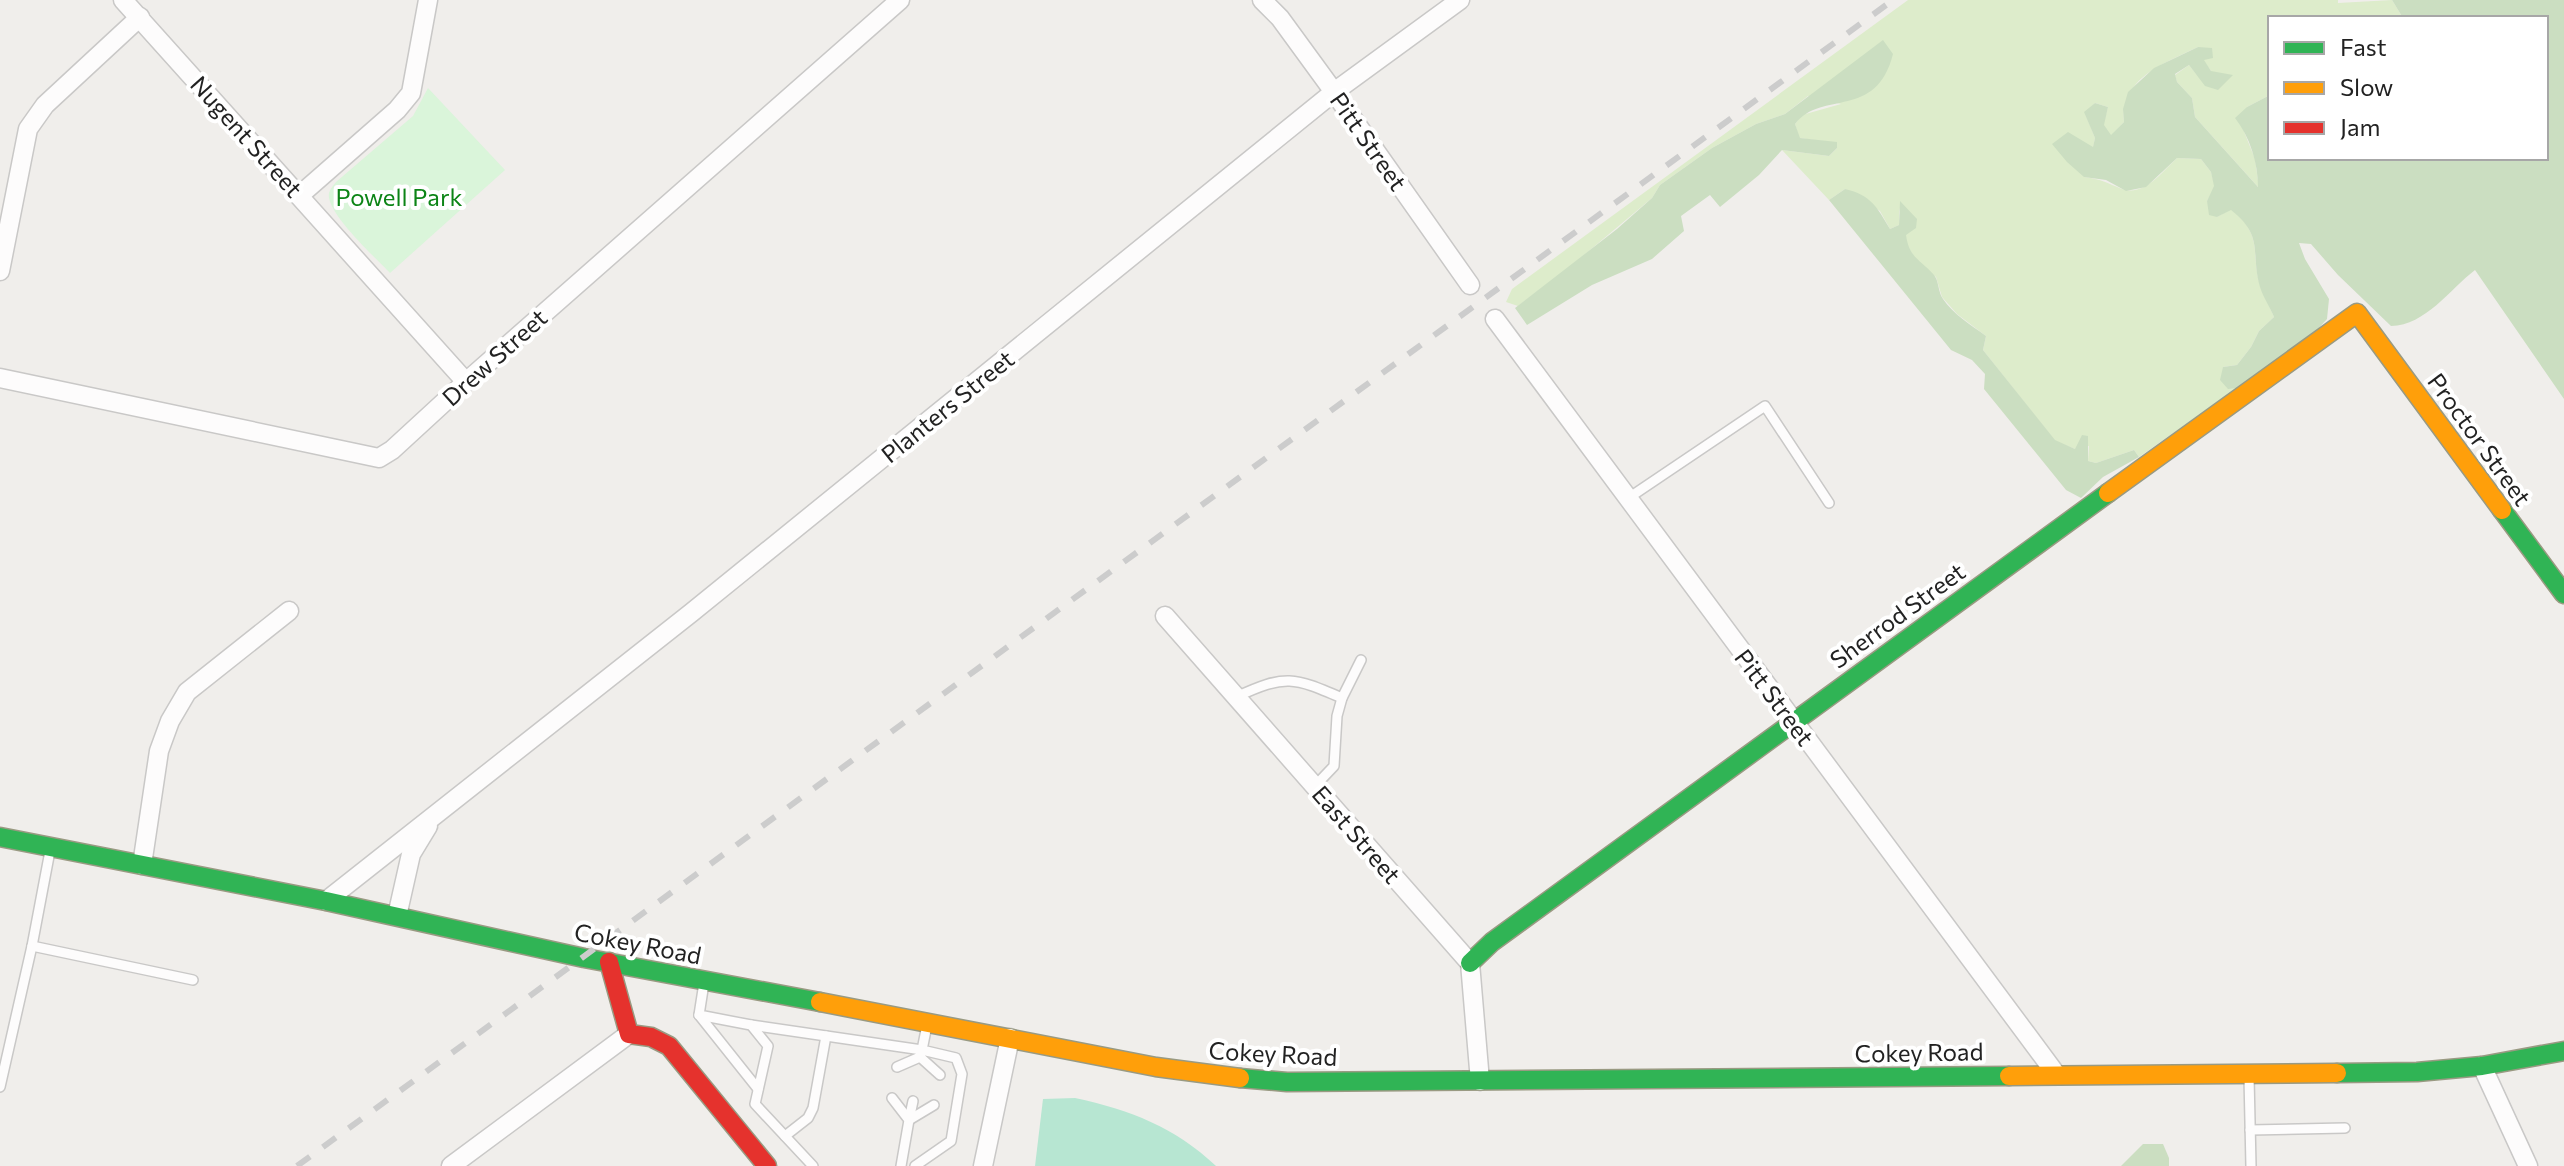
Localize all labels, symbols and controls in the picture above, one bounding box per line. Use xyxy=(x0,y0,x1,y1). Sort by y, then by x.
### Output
legend xyxy=(2268,16,2548,160)
text: Fast xyxy=(2340,32,2387,61)
street label: Nugent Street xyxy=(185,69,309,203)
text: Slow xyxy=(2340,72,2393,101)
street label: Pitt Street xyxy=(1325,86,1413,196)
text: Jam xyxy=(2340,112,2380,141)
park label: Powell Park xyxy=(335,182,463,211)
street label: Drew Street xyxy=(436,302,552,412)
street label: Planters Street xyxy=(875,344,1019,468)
street label: Proctor Street xyxy=(2422,367,2538,511)
street label: Sherrod Street xyxy=(1824,556,1970,674)
street label: Pitt Street xyxy=(1729,643,1821,751)
street label: East Street xyxy=(1307,779,1407,889)
street label: Cokey Road xyxy=(572,916,704,970)
street label: Cokey Road xyxy=(1208,1035,1338,1071)
street label: Cokey Road xyxy=(1854,1036,1984,1068)

